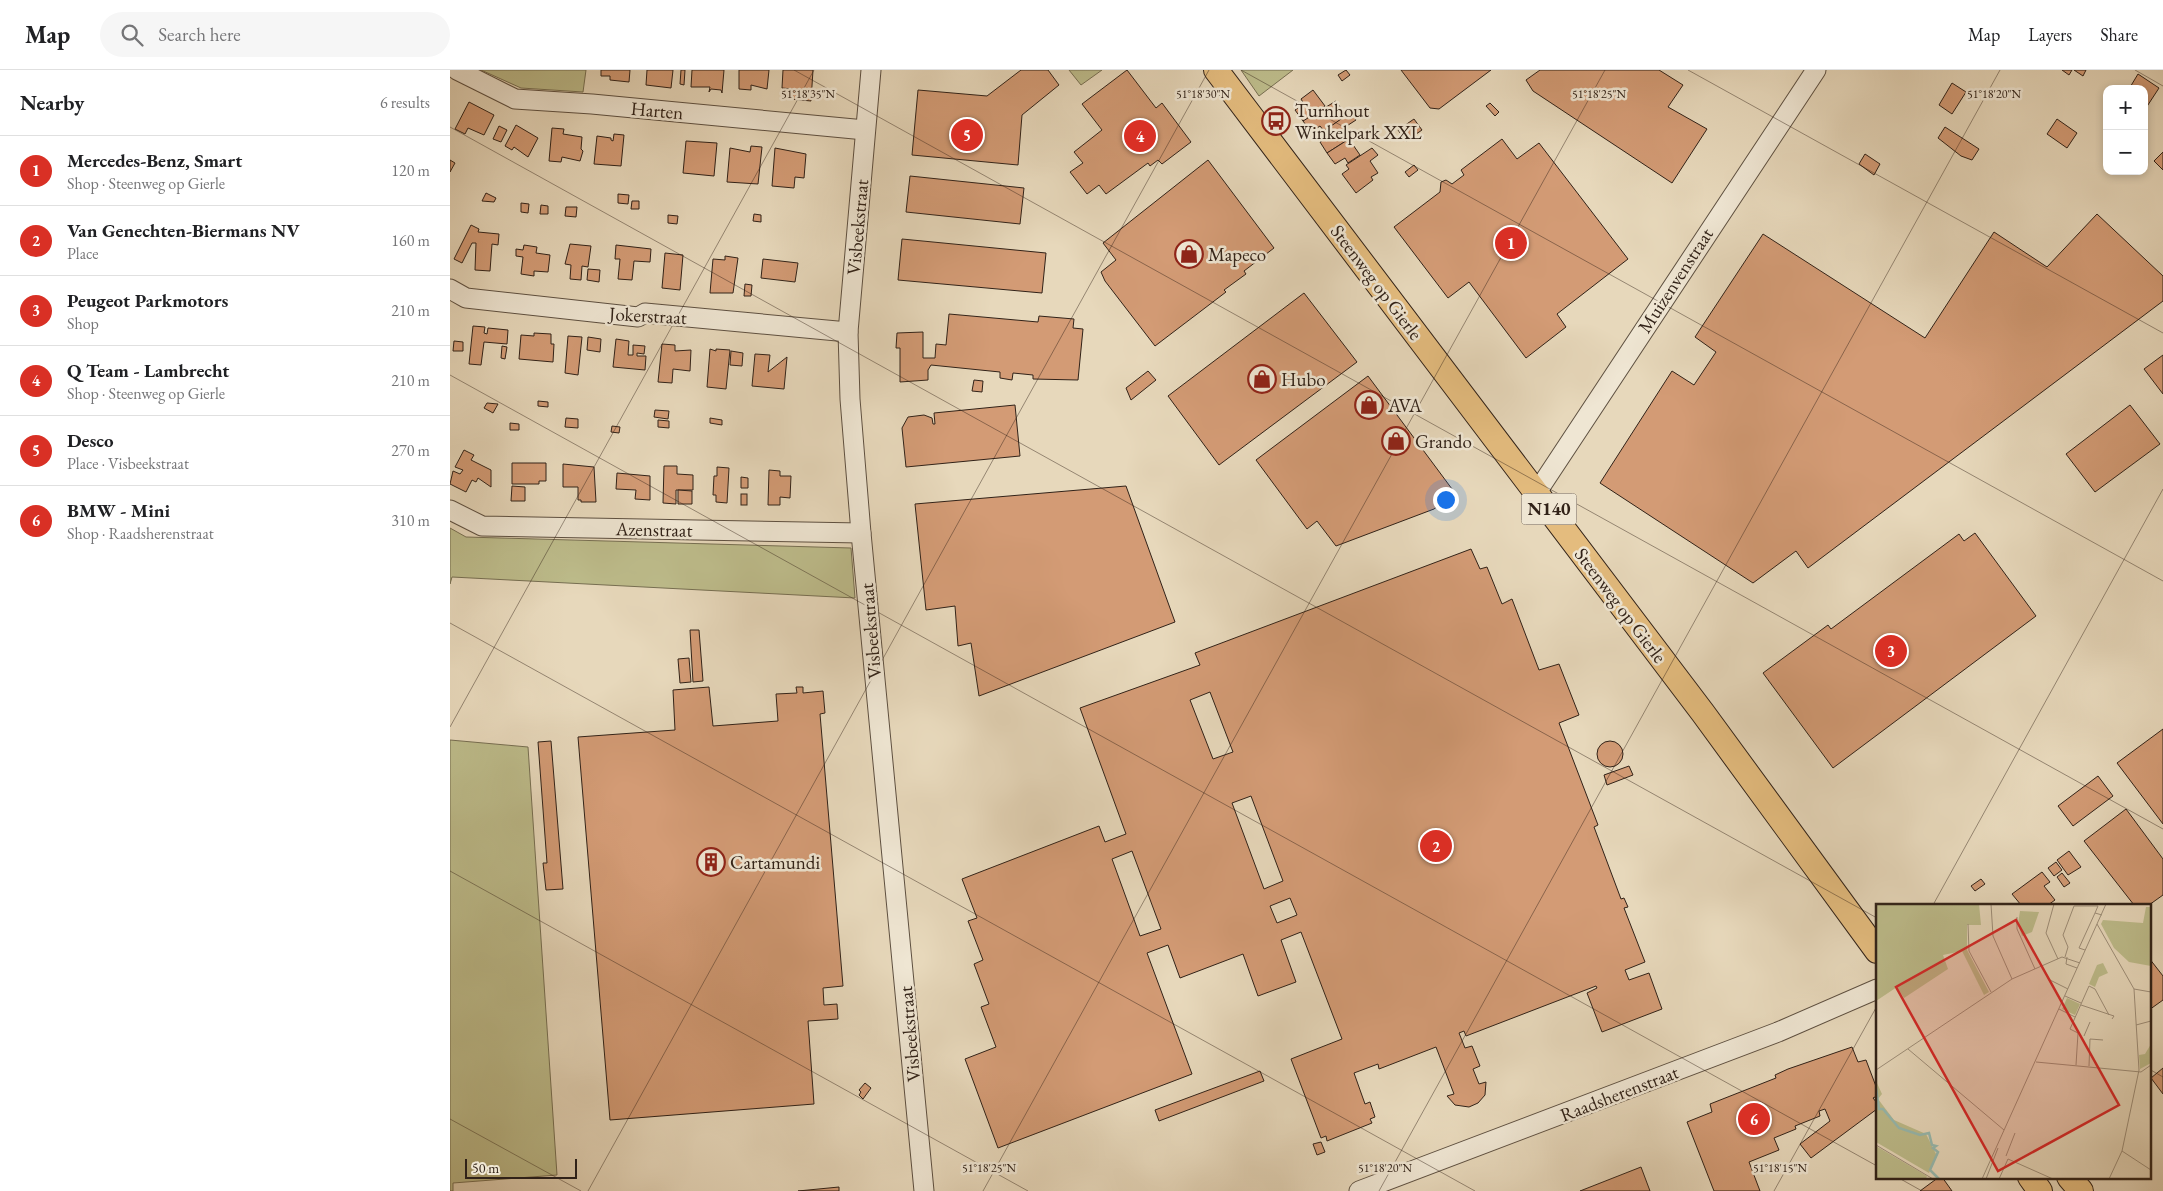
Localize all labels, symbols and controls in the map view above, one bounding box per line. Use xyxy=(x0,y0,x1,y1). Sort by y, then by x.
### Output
search box xyxy=(100,12,450,57)
text: Map xyxy=(25,19,70,50)
icon: search xyxy=(118,21,146,49)
text: Search here xyxy=(158,22,241,47)
text: Map xyxy=(1968,23,2000,46)
text: Layers xyxy=(2028,23,2072,46)
text: Share xyxy=(2100,23,2138,46)
map controls xyxy=(2103,85,2148,175)
button: + xyxy=(2103,85,2148,130)
text: 51°18'35"N xyxy=(781,86,835,102)
text: 51°18'30"N xyxy=(1176,86,1230,102)
text: 51°18'25"N xyxy=(1572,86,1626,102)
text: 51°18'20"N xyxy=(1967,86,2021,102)
text: Nearby xyxy=(20,89,84,116)
text: 6 results xyxy=(380,92,430,113)
street label: Harten xyxy=(630,96,684,125)
place label: Turnhout Winkelpark XXL xyxy=(1295,98,1422,145)
bus stop icon: Turnhout Winkelpark XXL xyxy=(1261,106,1291,136)
pin: 5 xyxy=(951,116,983,154)
pin: 4 xyxy=(1124,117,1156,155)
button: − xyxy=(2103,130,2148,175)
text: Mercedes-Benz, Smart xyxy=(67,148,242,173)
text: 1 xyxy=(32,160,40,181)
text: 120 m xyxy=(391,160,430,181)
text: Shop · Steenweg op Gierle xyxy=(67,173,225,194)
street label: Visbeekstraat xyxy=(841,178,874,276)
text: Van Genechten-Biermans NV xyxy=(67,218,300,243)
street label: Steenweg op Gierle xyxy=(1325,220,1428,345)
street label: Muizenvenstraat xyxy=(1632,223,1719,338)
pin: 1 xyxy=(1495,224,1527,262)
text: 2 xyxy=(32,230,40,251)
text: 160 m xyxy=(391,230,430,251)
shop icon: Mapeco xyxy=(1174,239,1204,269)
place label: Mapeco xyxy=(1208,242,1266,267)
text: Place xyxy=(67,243,99,264)
text: Peugeot Parkmotors xyxy=(67,288,228,313)
text: 3 xyxy=(32,300,40,321)
text: 210 m xyxy=(391,300,430,321)
street label: Jokerstraat xyxy=(606,301,688,330)
text: Shop xyxy=(67,313,99,334)
text: Q Team - Lambrecht xyxy=(67,358,229,383)
shop icon: Hubo xyxy=(1247,364,1277,394)
place label: Hubo xyxy=(1281,367,1326,392)
text: 4 xyxy=(32,370,40,391)
text: 210 m xyxy=(391,370,430,391)
text: Shop · Steenweg op Gierle xyxy=(67,383,225,404)
shop icon: AVA xyxy=(1354,390,1384,420)
place label: AVA xyxy=(1387,393,1423,418)
shop icon: Grando xyxy=(1381,426,1411,456)
text: Desco xyxy=(67,428,114,453)
place label: Grando xyxy=(1415,429,1472,454)
text: 5 xyxy=(32,440,40,461)
text: 270 m xyxy=(391,440,430,461)
text: Place · Visbeekstraat xyxy=(67,453,189,474)
your location xyxy=(1433,487,1459,513)
road number: N140 xyxy=(1522,494,1576,524)
text: BMW - Mini xyxy=(67,498,170,523)
text: 6 xyxy=(32,510,40,531)
text: 310 m xyxy=(391,510,430,531)
street label: Azenstraat xyxy=(614,516,693,543)
text: Shop · Raadsherenstraat xyxy=(67,523,214,544)
street label: Steenweg op Gierle xyxy=(1569,543,1672,668)
street label: Visbeekstraat xyxy=(854,582,887,680)
pin: 3 xyxy=(1875,632,1907,670)
pin: 2 xyxy=(1420,827,1452,865)
building icon: Cartamundi xyxy=(696,847,726,877)
place label: Cartamundi xyxy=(730,850,820,875)
inset map xyxy=(1876,904,2150,1178)
street label: Visbeekstraat xyxy=(893,985,926,1083)
street label: Raadsherenstraat xyxy=(1556,1059,1682,1128)
pin: 6 xyxy=(1738,1100,1770,1138)
scale bar xyxy=(465,1156,578,1179)
text: 50 m xyxy=(472,1159,499,1177)
text: 51°18'25"N xyxy=(962,1160,1016,1176)
text: 51°18'20"N xyxy=(1358,1160,1412,1176)
text: 51°18'15"N xyxy=(1753,1160,1807,1176)

